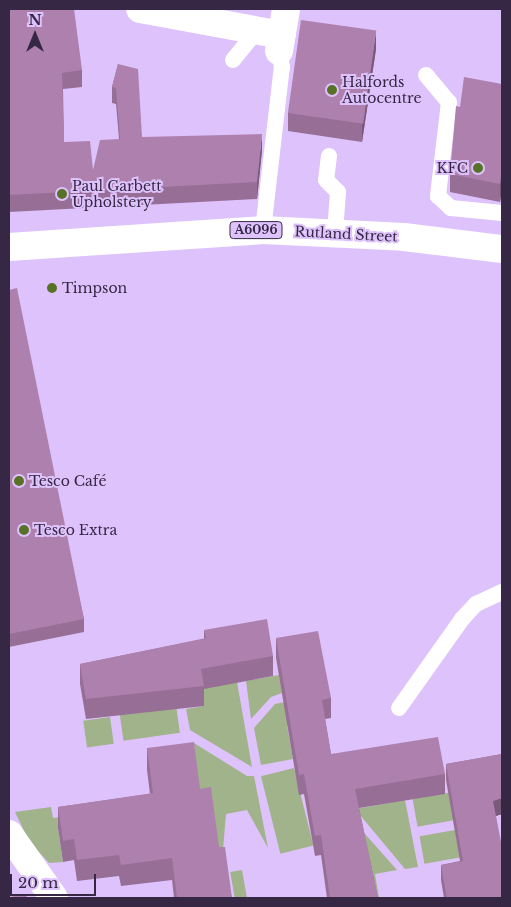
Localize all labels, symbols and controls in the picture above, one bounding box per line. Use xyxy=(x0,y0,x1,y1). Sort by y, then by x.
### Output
north arrow xyxy=(10,10,60,60)
text: N xyxy=(28,11,42,29)
place label: Halfords Autocentre xyxy=(342,74,421,106)
marker: Halfords Autocentre xyxy=(326,84,338,96)
place label: KFC xyxy=(436,160,468,176)
marker: KFC xyxy=(472,162,484,174)
place label: Paul Garbett Upholstery xyxy=(72,178,162,210)
marker: Paul Garbett Upholstery xyxy=(56,188,68,200)
road number: A6096 xyxy=(228,220,284,240)
street label: Rutland Street xyxy=(294,223,398,245)
place label: Timpson xyxy=(62,280,127,296)
marker: Timpson xyxy=(46,282,58,294)
place label: Tesco Café xyxy=(29,473,106,489)
marker: Tesco Café xyxy=(13,475,25,487)
place label: Tesco Extra xyxy=(34,522,117,538)
marker: Tesco Extra xyxy=(18,524,30,536)
scale bar xyxy=(12,864,99,896)
text: 20 m xyxy=(18,873,58,892)

